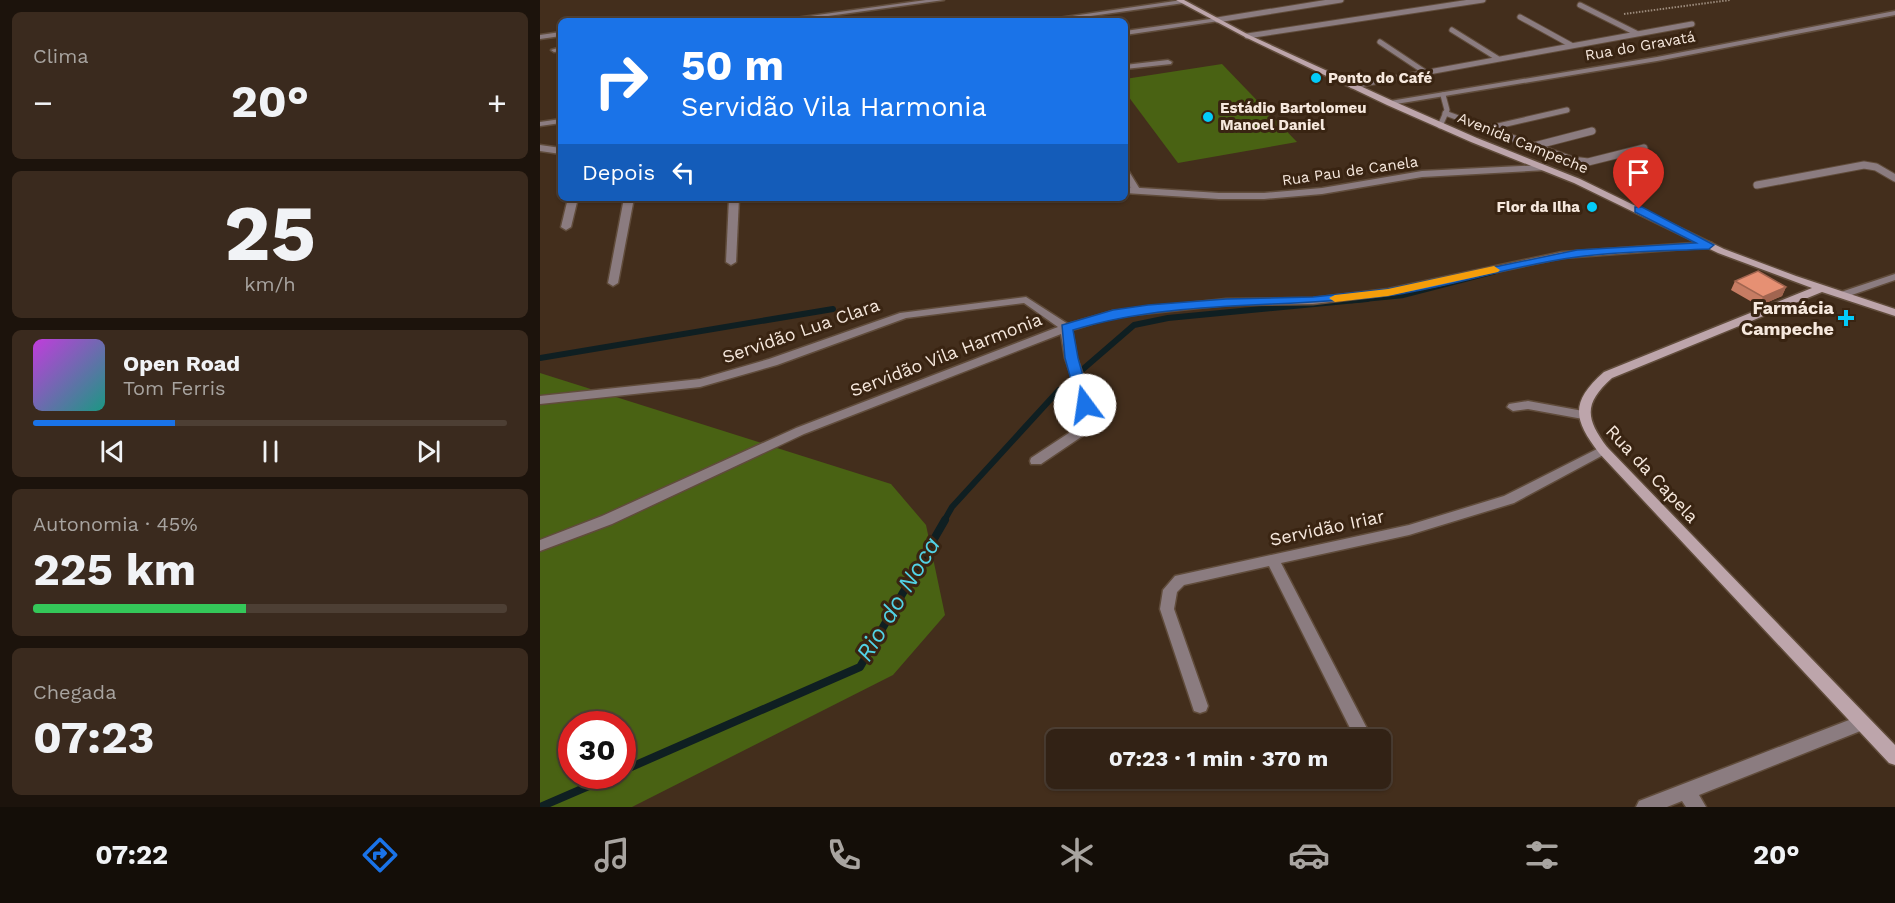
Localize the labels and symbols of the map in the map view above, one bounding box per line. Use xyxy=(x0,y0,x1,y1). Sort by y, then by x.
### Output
street label: Rua do Gravatá xyxy=(1584,27,1697,65)
place label: Ponto do Café xyxy=(1328,69,1433,87)
marker: Ponto do Café xyxy=(1309,71,1323,85)
place label: Estádio Bartolomeu Manoel Daniel xyxy=(1220,99,1367,134)
street label: Avenida Campeche xyxy=(1455,109,1591,177)
marker: Estádio Bartolomeu Manoel Daniel xyxy=(1201,110,1215,124)
pin xyxy=(1613,147,1664,209)
street label: Rua Pau de Canela xyxy=(1281,152,1420,189)
place label: Flor da Ilha xyxy=(1497,198,1580,216)
marker: Flor da Ilha xyxy=(1585,200,1599,214)
street label: Servidão Lua Clara xyxy=(720,294,882,367)
place label: Farmácia Campeche xyxy=(1741,297,1835,339)
street label: Servidão Vila Harmonia xyxy=(847,308,1045,401)
marker: Farmácia Campeche xyxy=(1839,311,1853,325)
position arrow xyxy=(1053,373,1117,437)
street label: Rua da Capela xyxy=(1602,420,1703,527)
street label: Servidão Iriar xyxy=(1268,505,1386,550)
water label: Rio do Noca xyxy=(850,532,946,666)
speed limit sign: 30 xyxy=(558,711,636,789)

